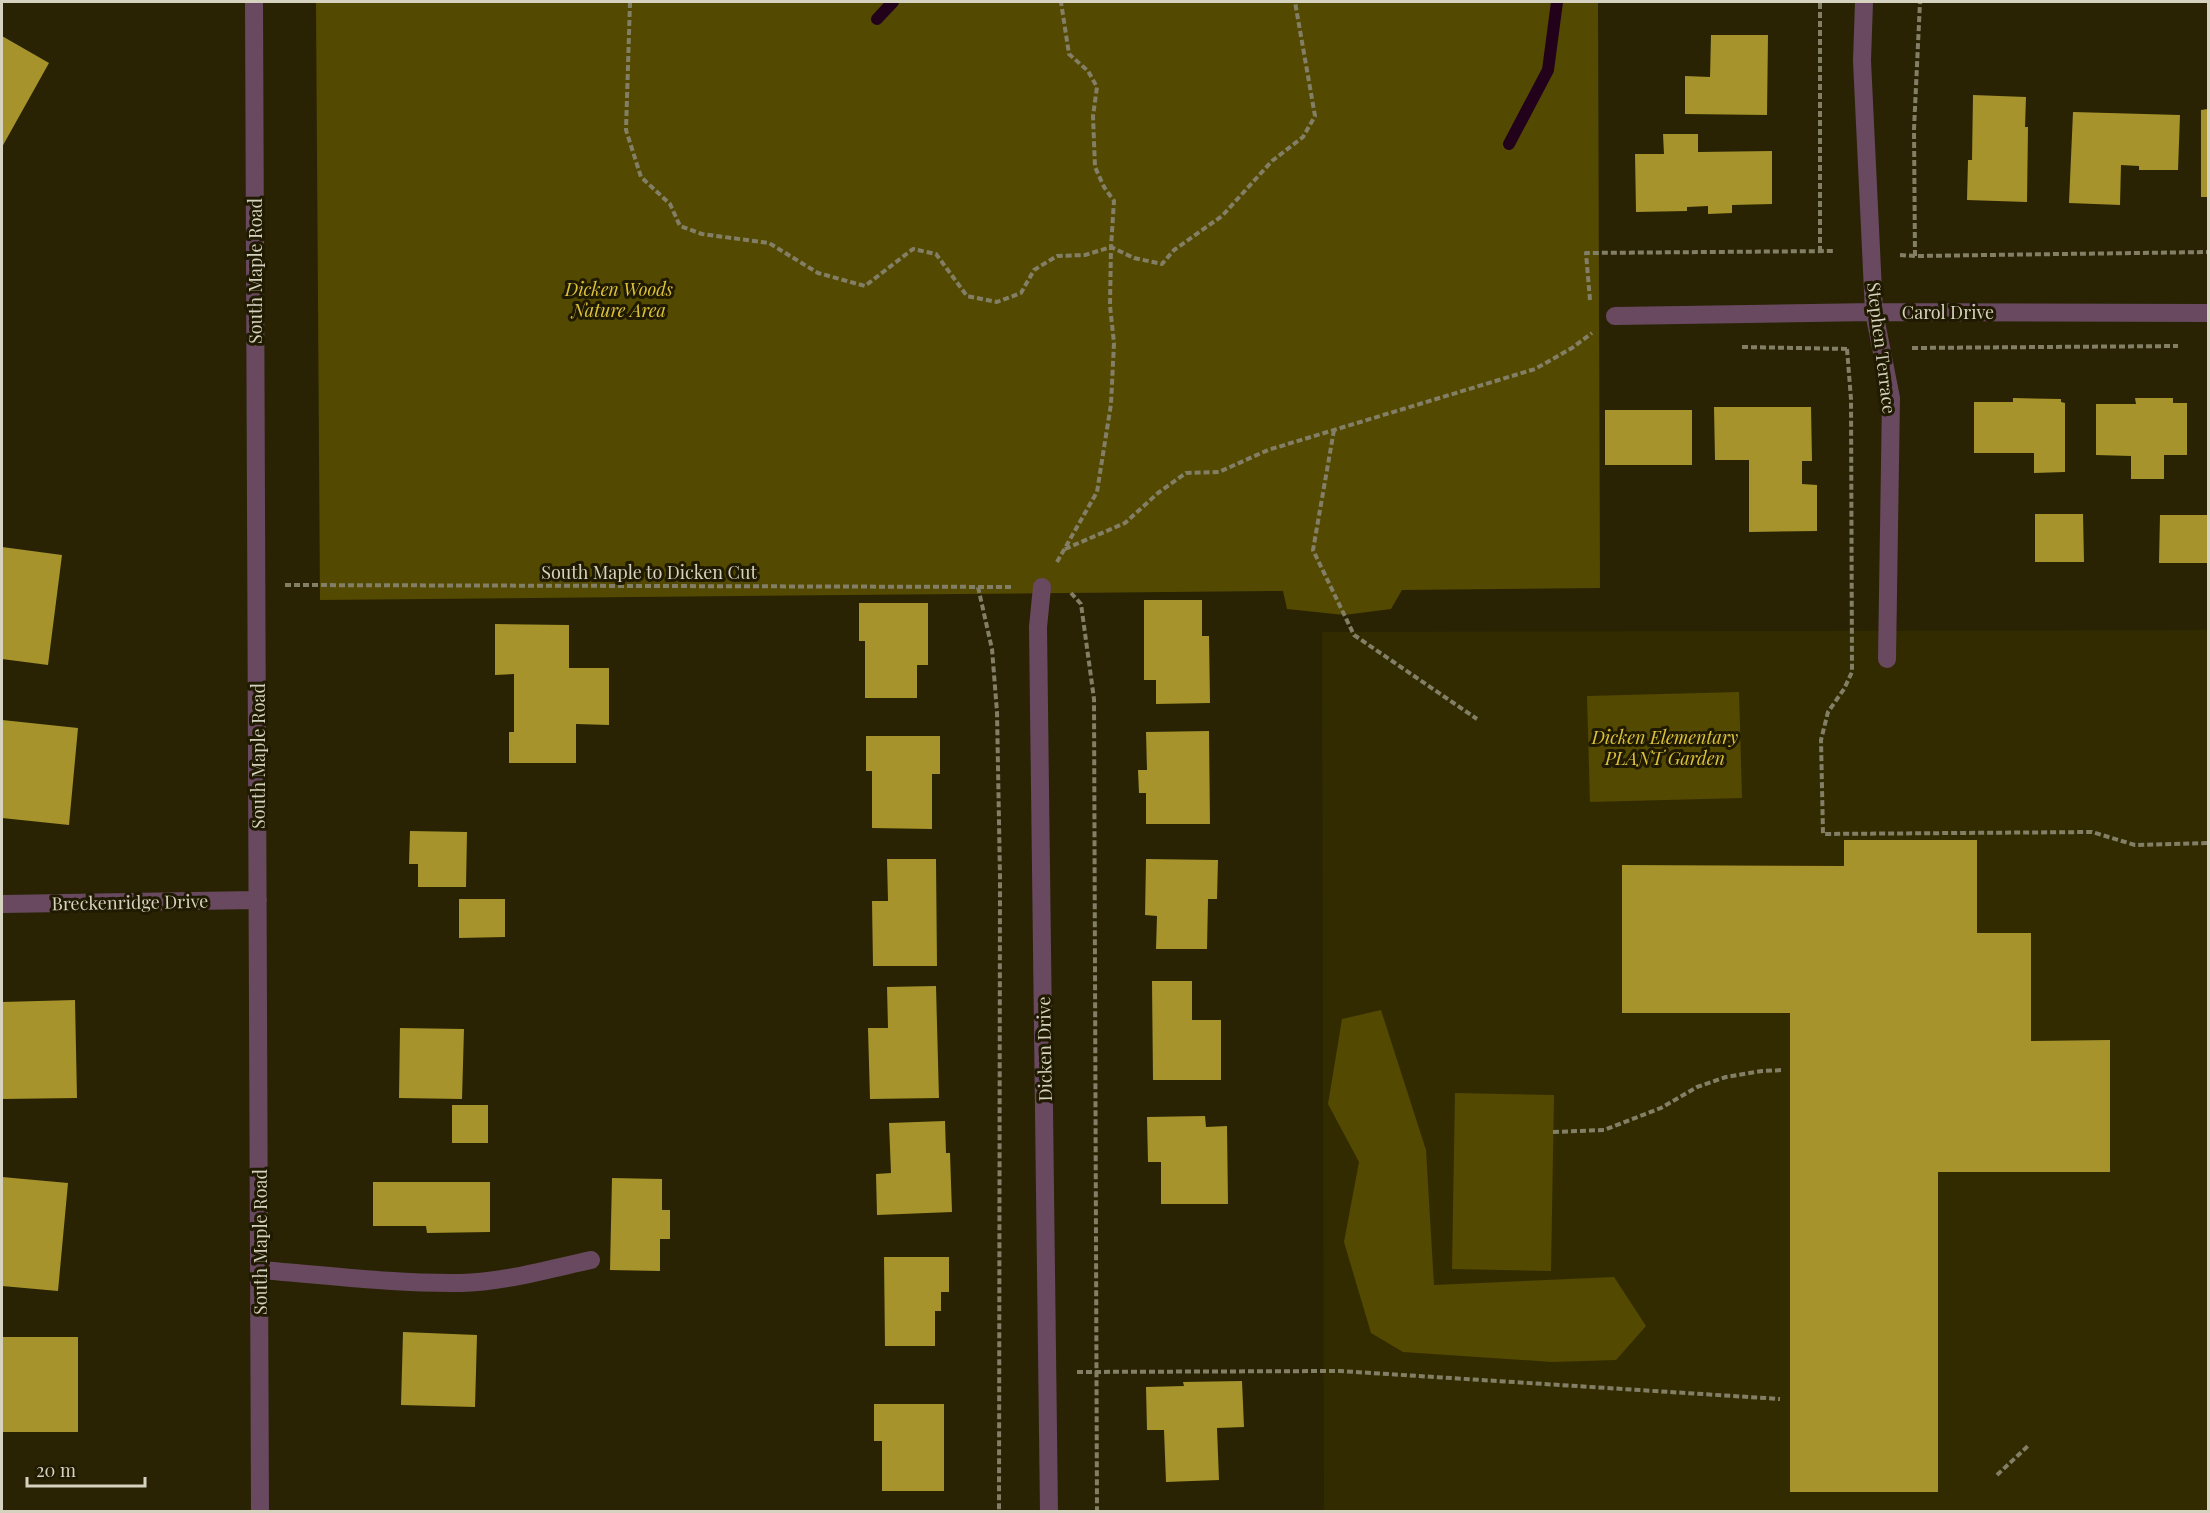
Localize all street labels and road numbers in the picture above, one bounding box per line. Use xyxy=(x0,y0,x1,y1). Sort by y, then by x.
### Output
street label: South Maple Road xyxy=(243,197,267,344)
street label: Stephen Terrace xyxy=(1862,281,1902,415)
street label: Carol Drive xyxy=(1902,300,1994,324)
street label: South Maple to Dicken Cut xyxy=(541,560,757,584)
street label: South Maple Road xyxy=(246,682,270,829)
street label: Breckenridge Drive xyxy=(52,889,208,915)
street label: Dicken Drive xyxy=(1031,996,1057,1102)
street label: South Maple Road xyxy=(248,1168,272,1315)

